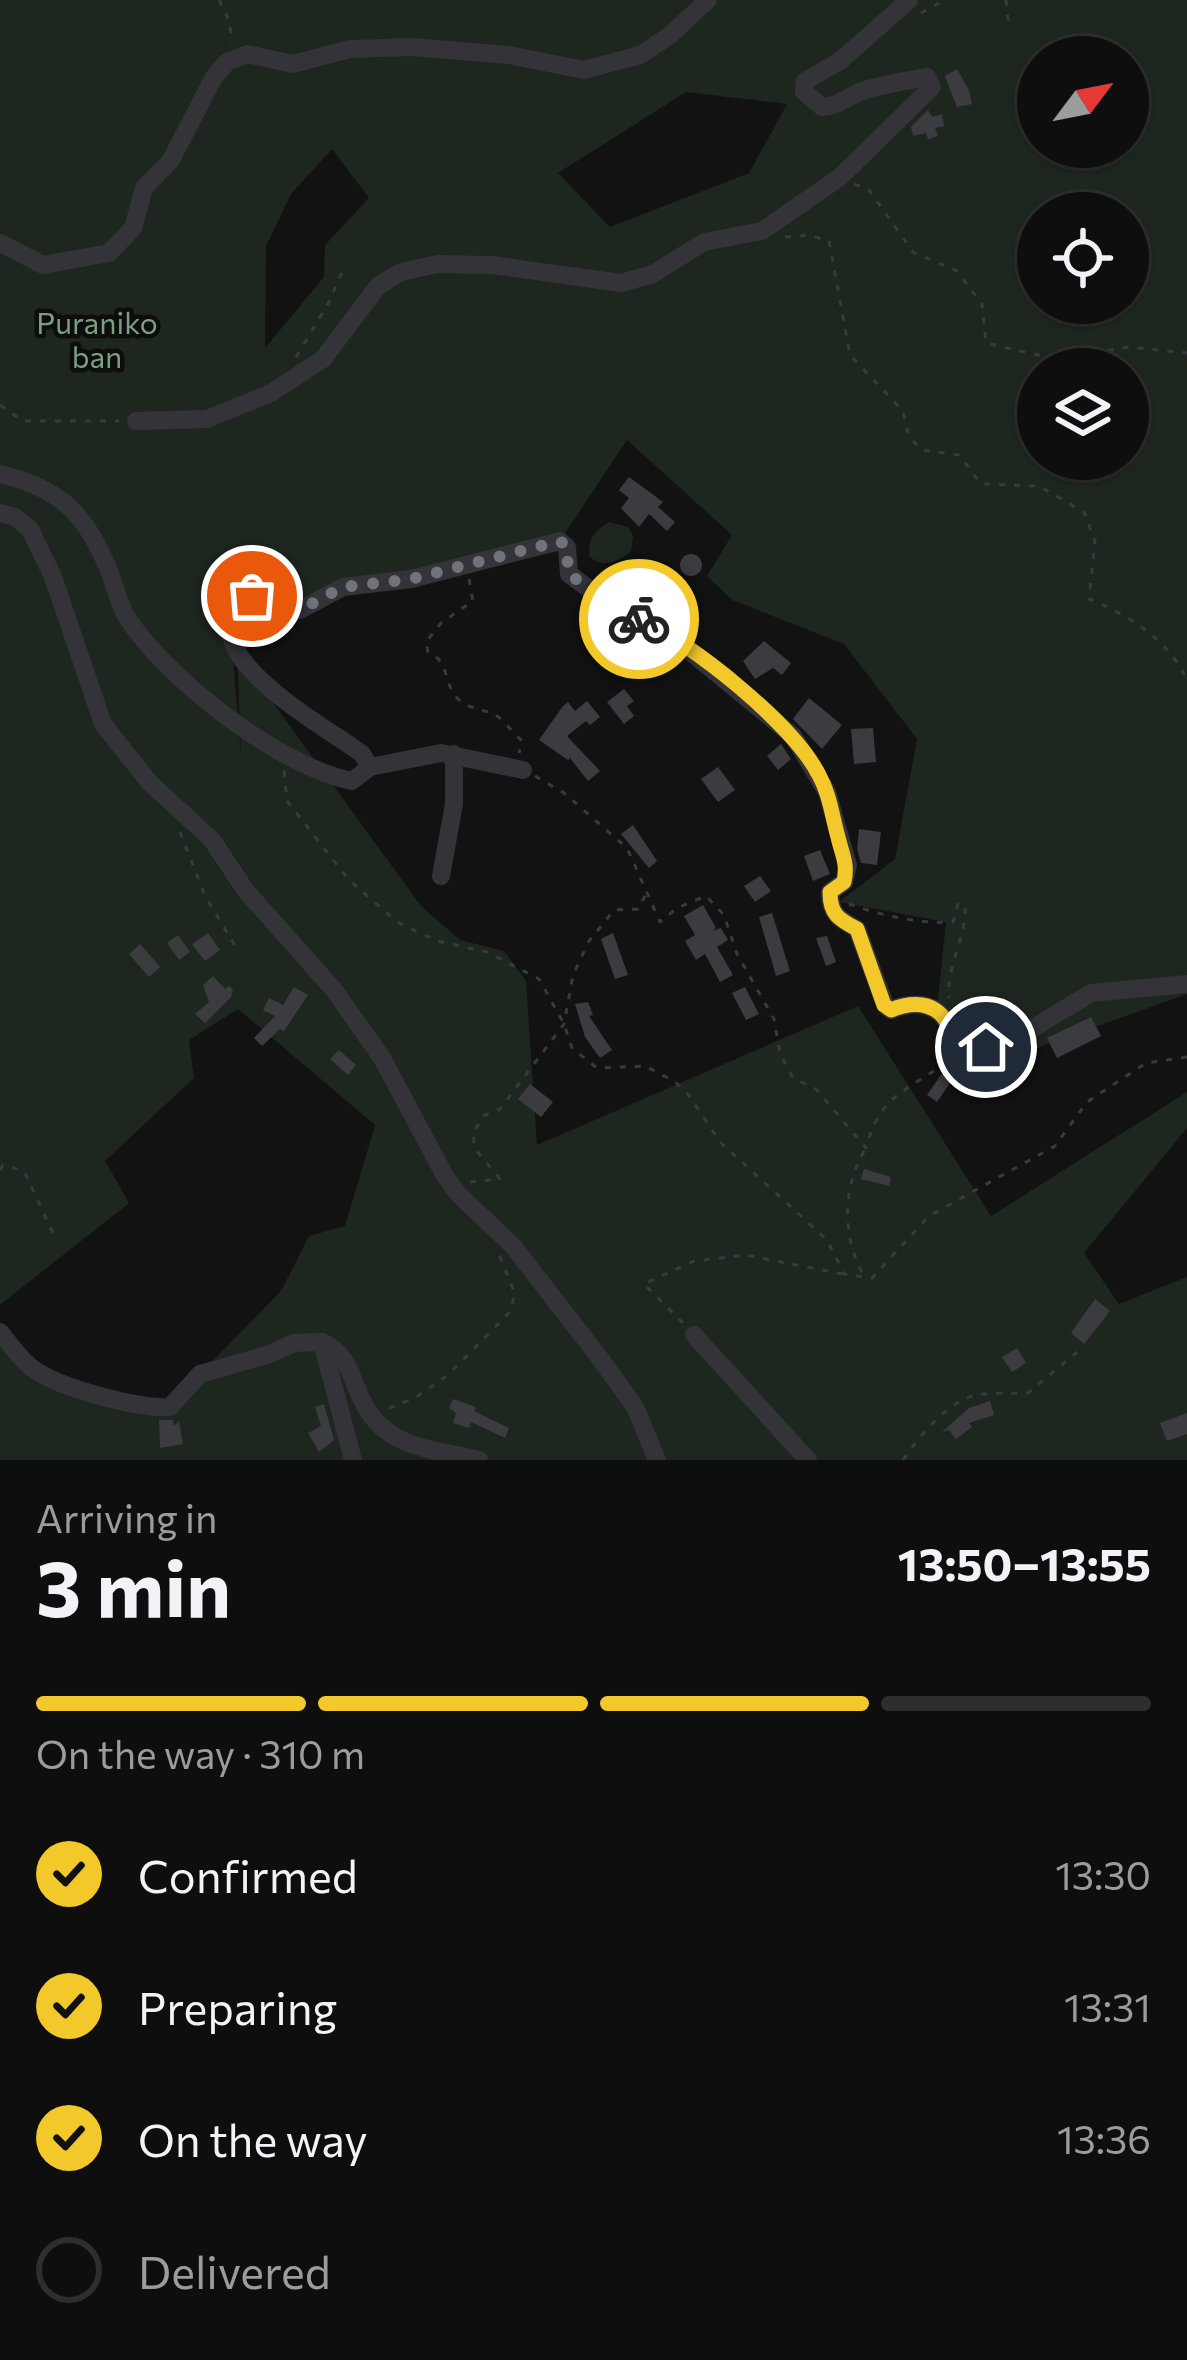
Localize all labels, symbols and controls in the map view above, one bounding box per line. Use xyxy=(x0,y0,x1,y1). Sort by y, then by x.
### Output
north arrow xyxy=(1017,36,1149,168)
map controls xyxy=(1017,36,1149,480)
button: locate xyxy=(1017,192,1149,324)
park label: Puraniko ban xyxy=(36,303,158,374)
button: layers xyxy=(1017,348,1149,480)
pin xyxy=(201,545,303,647)
courier xyxy=(579,559,699,679)
icon: bag xyxy=(219,563,285,629)
icon: bike xyxy=(606,586,672,652)
pin xyxy=(935,996,1037,1098)
icon: home xyxy=(953,1014,1019,1080)
text: Arriving in xyxy=(36,1493,217,1541)
text: 13:50–13:55 xyxy=(898,1535,1151,1590)
text: 3 min xyxy=(36,1538,231,1633)
text: On the way · 310 m xyxy=(36,1729,365,1777)
icon: check xyxy=(36,1841,102,1907)
text: Confirmed xyxy=(138,1847,358,1902)
text: 13:30 xyxy=(1055,1850,1151,1898)
icon: check xyxy=(36,1973,102,2039)
text: Preparing xyxy=(138,1979,337,2034)
text: 13:31 xyxy=(1064,1982,1151,2030)
icon: check xyxy=(36,2105,102,2171)
text: On the way xyxy=(138,2111,368,2166)
text: 13:36 xyxy=(1057,2114,1151,2162)
text: Delivered xyxy=(138,2243,331,2298)

